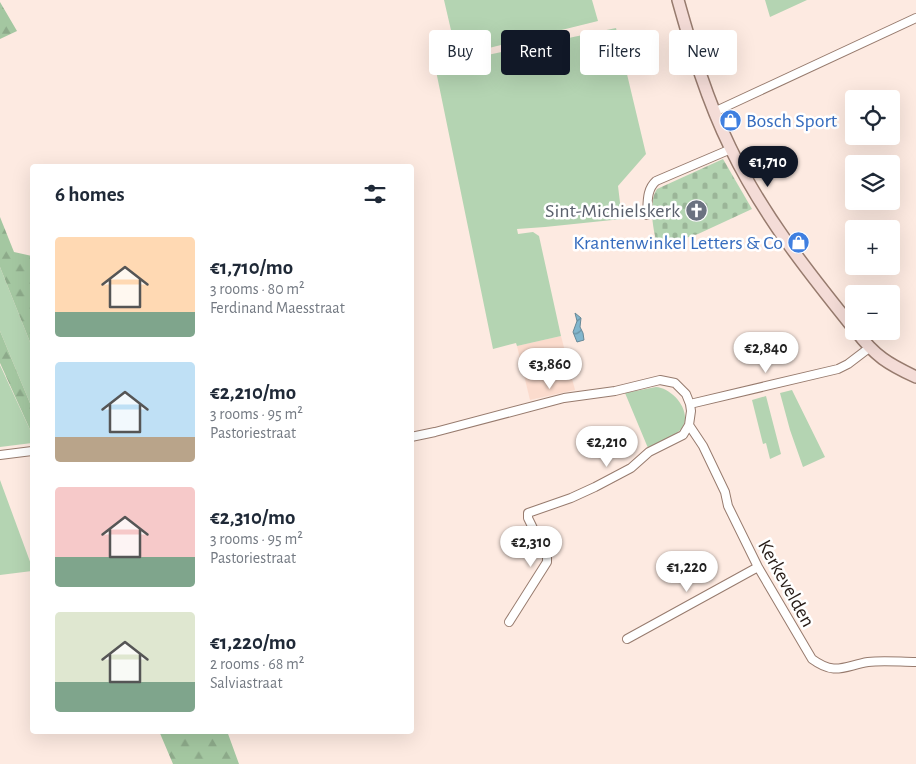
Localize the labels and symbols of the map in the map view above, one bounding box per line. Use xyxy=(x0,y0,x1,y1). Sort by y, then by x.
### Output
shop icon: Bosch Sport xyxy=(718,108,742,132)
place label: Bosch Sport xyxy=(746,111,838,131)
pin: €1,710 xyxy=(727,146,809,188)
church icon: Sint-Michielskerk xyxy=(684,198,708,222)
place label: Sint-Michielskerk xyxy=(545,201,680,221)
shop icon: Krantenwinkel Letters & Co xyxy=(787,230,811,254)
place label: Krantenwinkel Letters & Co xyxy=(573,233,783,253)
pin: €2,840 xyxy=(725,332,807,374)
pin: €3,860 xyxy=(509,348,591,390)
pin: €2,210 xyxy=(566,426,648,468)
pin: €2,310 xyxy=(490,526,572,568)
street label: Kerkevelden xyxy=(754,536,818,631)
pin: €1,220 xyxy=(646,550,728,593)

